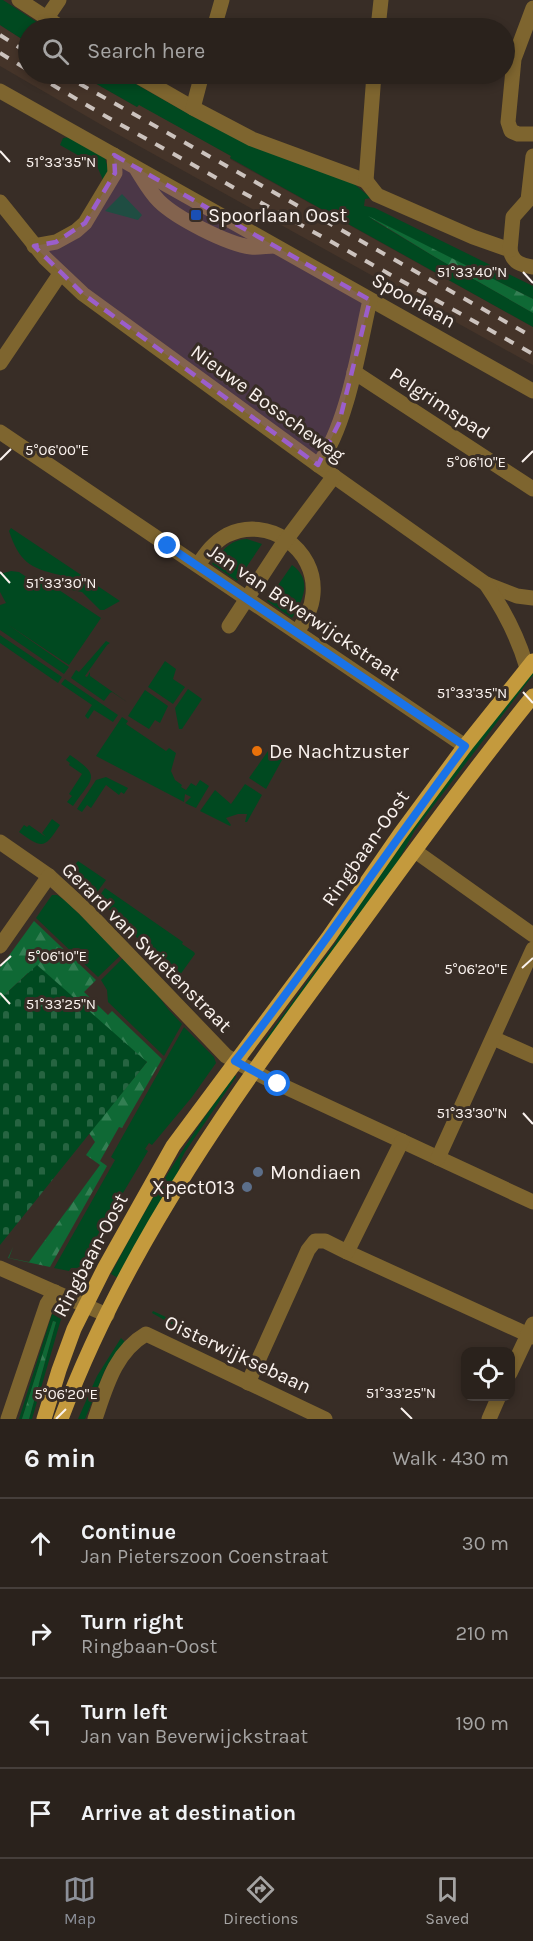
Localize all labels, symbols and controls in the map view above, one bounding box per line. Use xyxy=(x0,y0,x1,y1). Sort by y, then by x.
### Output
search box xyxy=(18,18,515,84)
icon: search xyxy=(39,35,72,68)
text: Search here xyxy=(87,38,205,64)
text: 51°33'35"N xyxy=(26,153,96,171)
place label: Spoorlaan Oost xyxy=(208,204,348,227)
marker: Spoorlaan Oost xyxy=(189,208,203,222)
text: 51°33'40"N xyxy=(437,263,507,281)
street label: Spoorlaan xyxy=(368,268,460,333)
street label: Nieuwe Bosscheweg xyxy=(186,340,349,467)
street label: Pelgrimspad xyxy=(385,362,494,444)
text: 5°06'00"E xyxy=(25,441,89,459)
text: 5°06'10"E xyxy=(446,453,506,471)
route end xyxy=(154,532,180,558)
street label: Jan van Beverwijckstraat xyxy=(203,539,405,686)
text: 51°33'30"N xyxy=(26,574,96,592)
text: 51°33'35"N xyxy=(437,684,507,702)
place label: De Nachtzuster xyxy=(269,740,410,763)
marker: De Nachtzuster xyxy=(250,744,264,758)
street label: Ringbaan-Oost xyxy=(317,785,414,911)
street label: Gerard van Swietenstraat xyxy=(57,858,237,1037)
text: 5°06'10"E xyxy=(27,947,87,965)
text: 5°06'20"E xyxy=(444,960,508,978)
text: 51°33'25"N xyxy=(26,995,96,1013)
route start xyxy=(264,1070,290,1096)
text: 51°33'30"N xyxy=(437,1104,507,1122)
place label: Mondiaen xyxy=(270,1161,361,1184)
marker: Mondiaen xyxy=(251,1165,265,1179)
place label: Xpect013 xyxy=(152,1176,235,1199)
marker: Xpect013 xyxy=(240,1180,254,1194)
street label: Ringbaan-Oost xyxy=(48,1189,133,1321)
street label: Oisterwijksebaan xyxy=(161,1310,315,1399)
map controls xyxy=(461,1347,515,1401)
button: locate xyxy=(461,1347,515,1401)
text: 51°33'25"N xyxy=(366,1384,436,1402)
text: 5°06'20"E xyxy=(34,1385,98,1403)
text: 6 min xyxy=(24,1443,96,1474)
text: Walk · 430 m xyxy=(393,1447,509,1470)
text: Continue xyxy=(81,1519,176,1545)
icon: ahead xyxy=(24,1527,57,1560)
text: 30 m xyxy=(462,1532,509,1555)
text: Jan Pieterszoon Coenstraat xyxy=(81,1545,328,1568)
text: Turn right xyxy=(81,1609,184,1635)
icon: right xyxy=(24,1617,57,1650)
text: 210 m xyxy=(455,1622,509,1645)
text: Ringbaan-Oost xyxy=(81,1635,217,1658)
text: Turn left xyxy=(81,1699,168,1725)
icon: left xyxy=(24,1707,57,1740)
text: 190 m xyxy=(455,1712,509,1735)
text: Jan van Beverwijckstraat xyxy=(81,1725,308,1748)
icon: arrive xyxy=(24,1797,57,1830)
text: Arrive at destination xyxy=(81,1800,296,1826)
tab: Map xyxy=(63,1873,96,1928)
tab: Directions xyxy=(223,1873,298,1928)
tab: Saved xyxy=(425,1873,470,1928)

